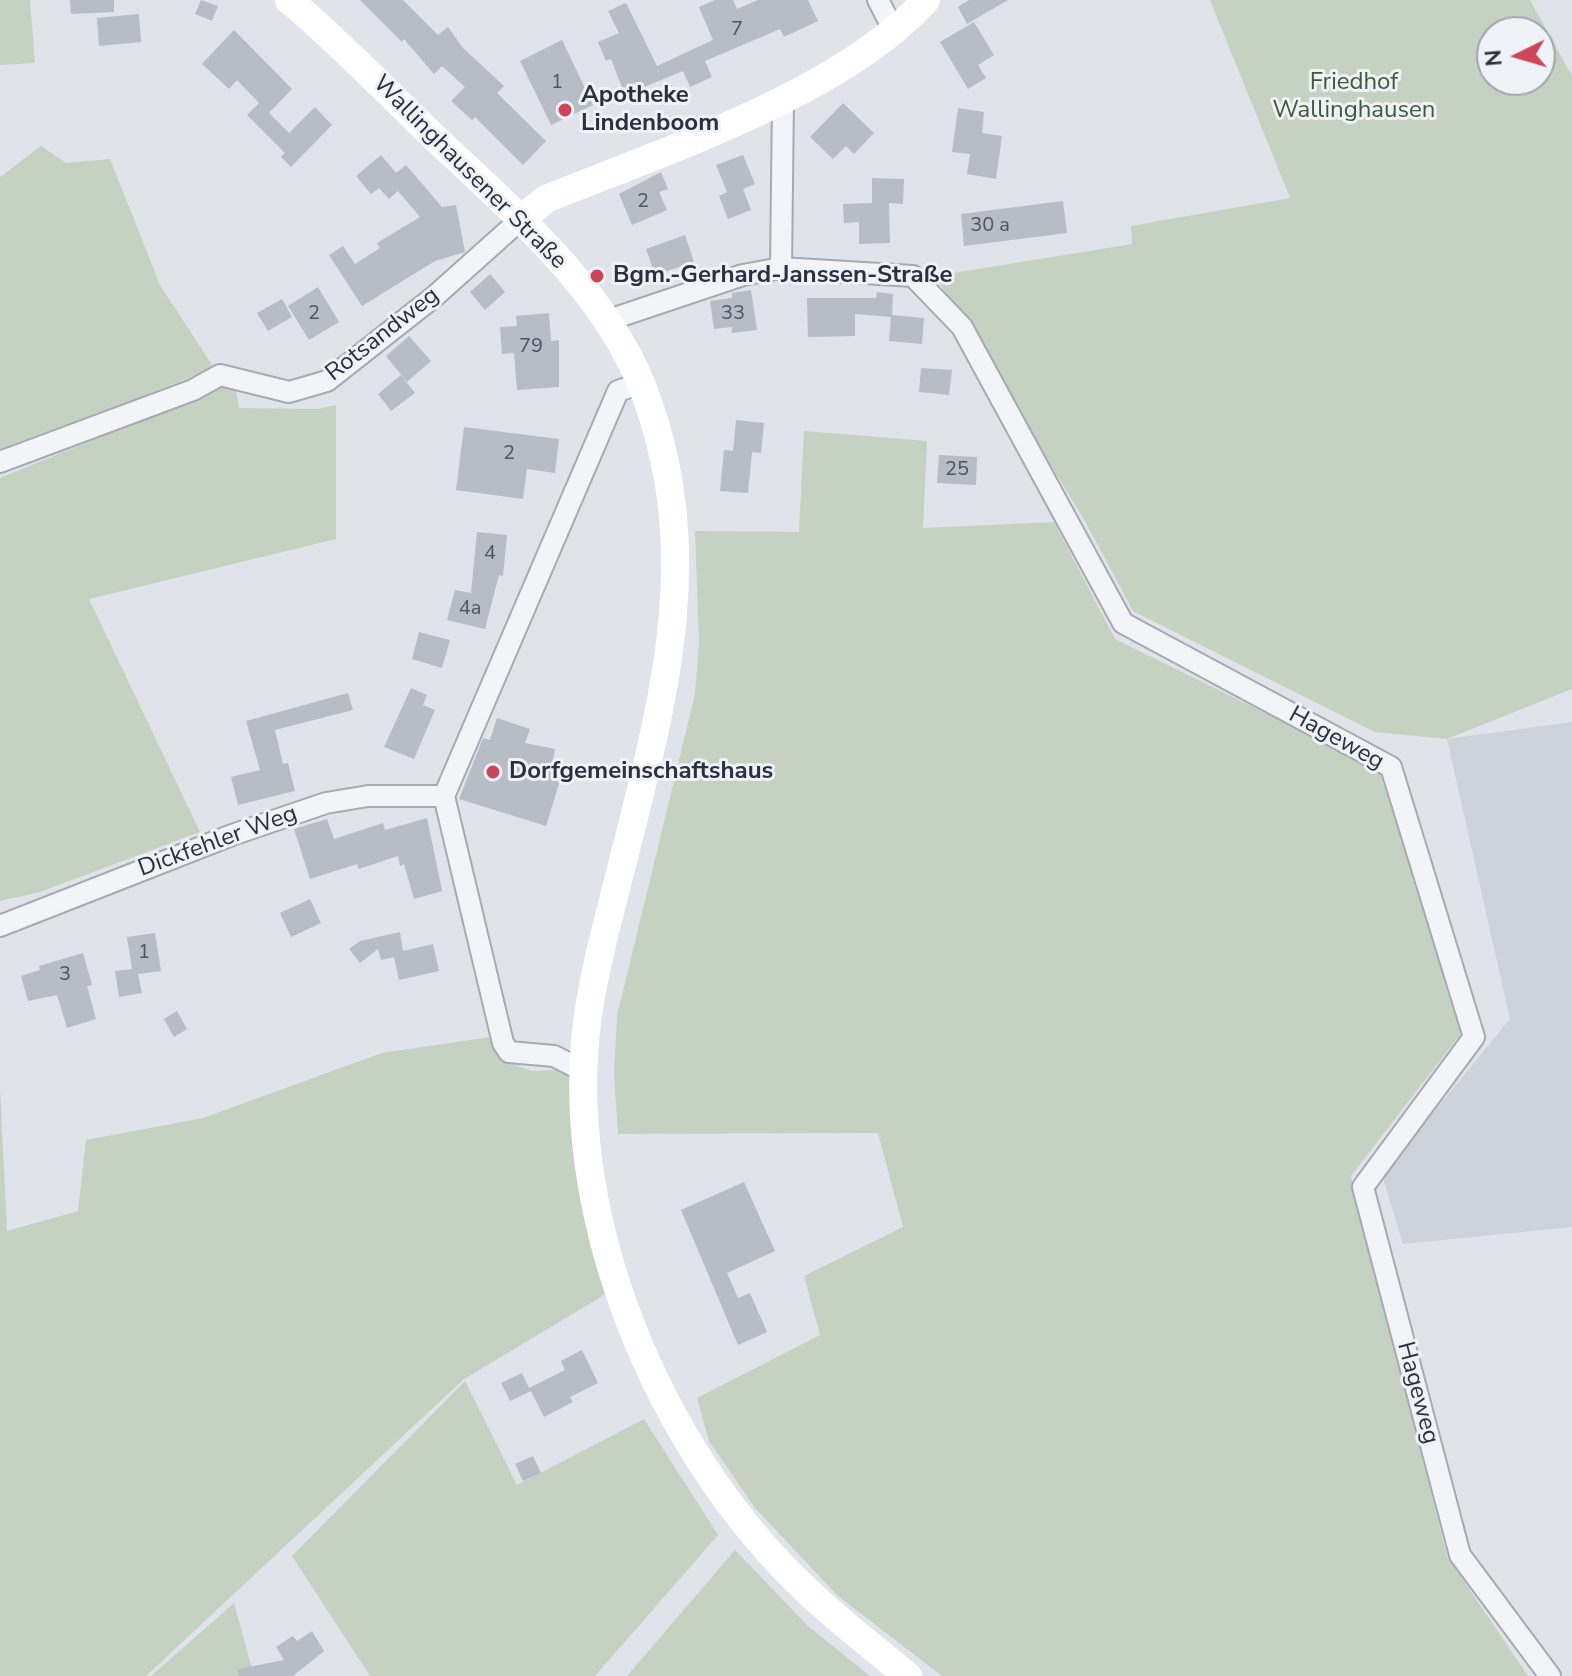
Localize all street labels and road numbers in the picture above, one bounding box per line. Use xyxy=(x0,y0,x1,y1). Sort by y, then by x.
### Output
street label: Wallinghausener Straße xyxy=(366,70,572,276)
street label: Rotsandweg xyxy=(320,282,446,388)
street label: Hageweg xyxy=(1283,701,1389,777)
street label: Dickfehler Weg xyxy=(135,800,301,884)
street label: Hageweg xyxy=(1390,1339,1444,1447)

